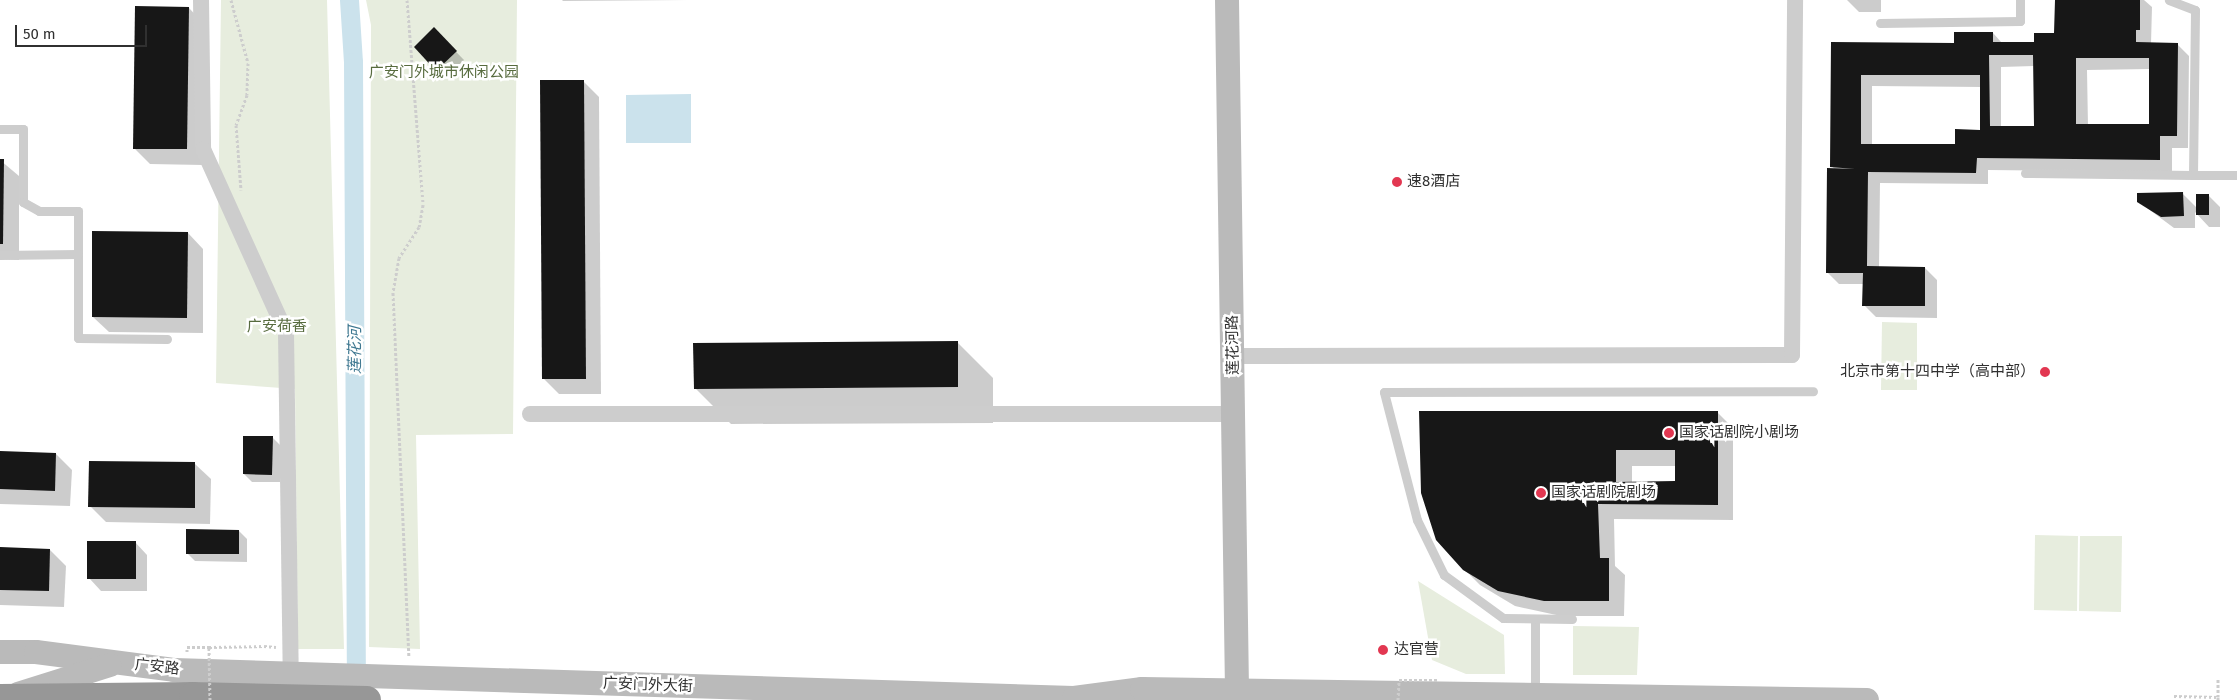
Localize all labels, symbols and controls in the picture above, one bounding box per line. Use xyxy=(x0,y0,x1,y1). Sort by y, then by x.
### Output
scale bar xyxy=(18,15,150,47)
text: 50 m xyxy=(23,25,56,43)
park label: 广安门外城市休闲公园 xyxy=(369,64,519,82)
place label: 速8酒店 xyxy=(1407,173,1460,191)
marker: 速8酒店 xyxy=(1391,176,1403,188)
street label: 莲花河路 xyxy=(1223,315,1243,375)
park label: 广安荷香 xyxy=(247,318,307,336)
water label: 莲花河 xyxy=(345,326,365,374)
place label: 北京市第十四中学（高中部） xyxy=(1840,363,2035,381)
marker: 北京市第十四中学（高中部） xyxy=(2039,366,2051,378)
place label: 国家话剧院小剧场 xyxy=(1679,424,1799,442)
marker: 国家话剧院小剧场 xyxy=(1663,427,1675,439)
place label: 国家话剧院剧场 xyxy=(1551,484,1656,502)
marker: 国家话剧院剧场 xyxy=(1535,487,1547,499)
place label: 达官营 xyxy=(1394,641,1439,659)
marker: 达官营 xyxy=(1376,643,1390,657)
street label: 广安路 xyxy=(134,656,180,678)
street label: 广安门外大街 xyxy=(603,674,693,696)

